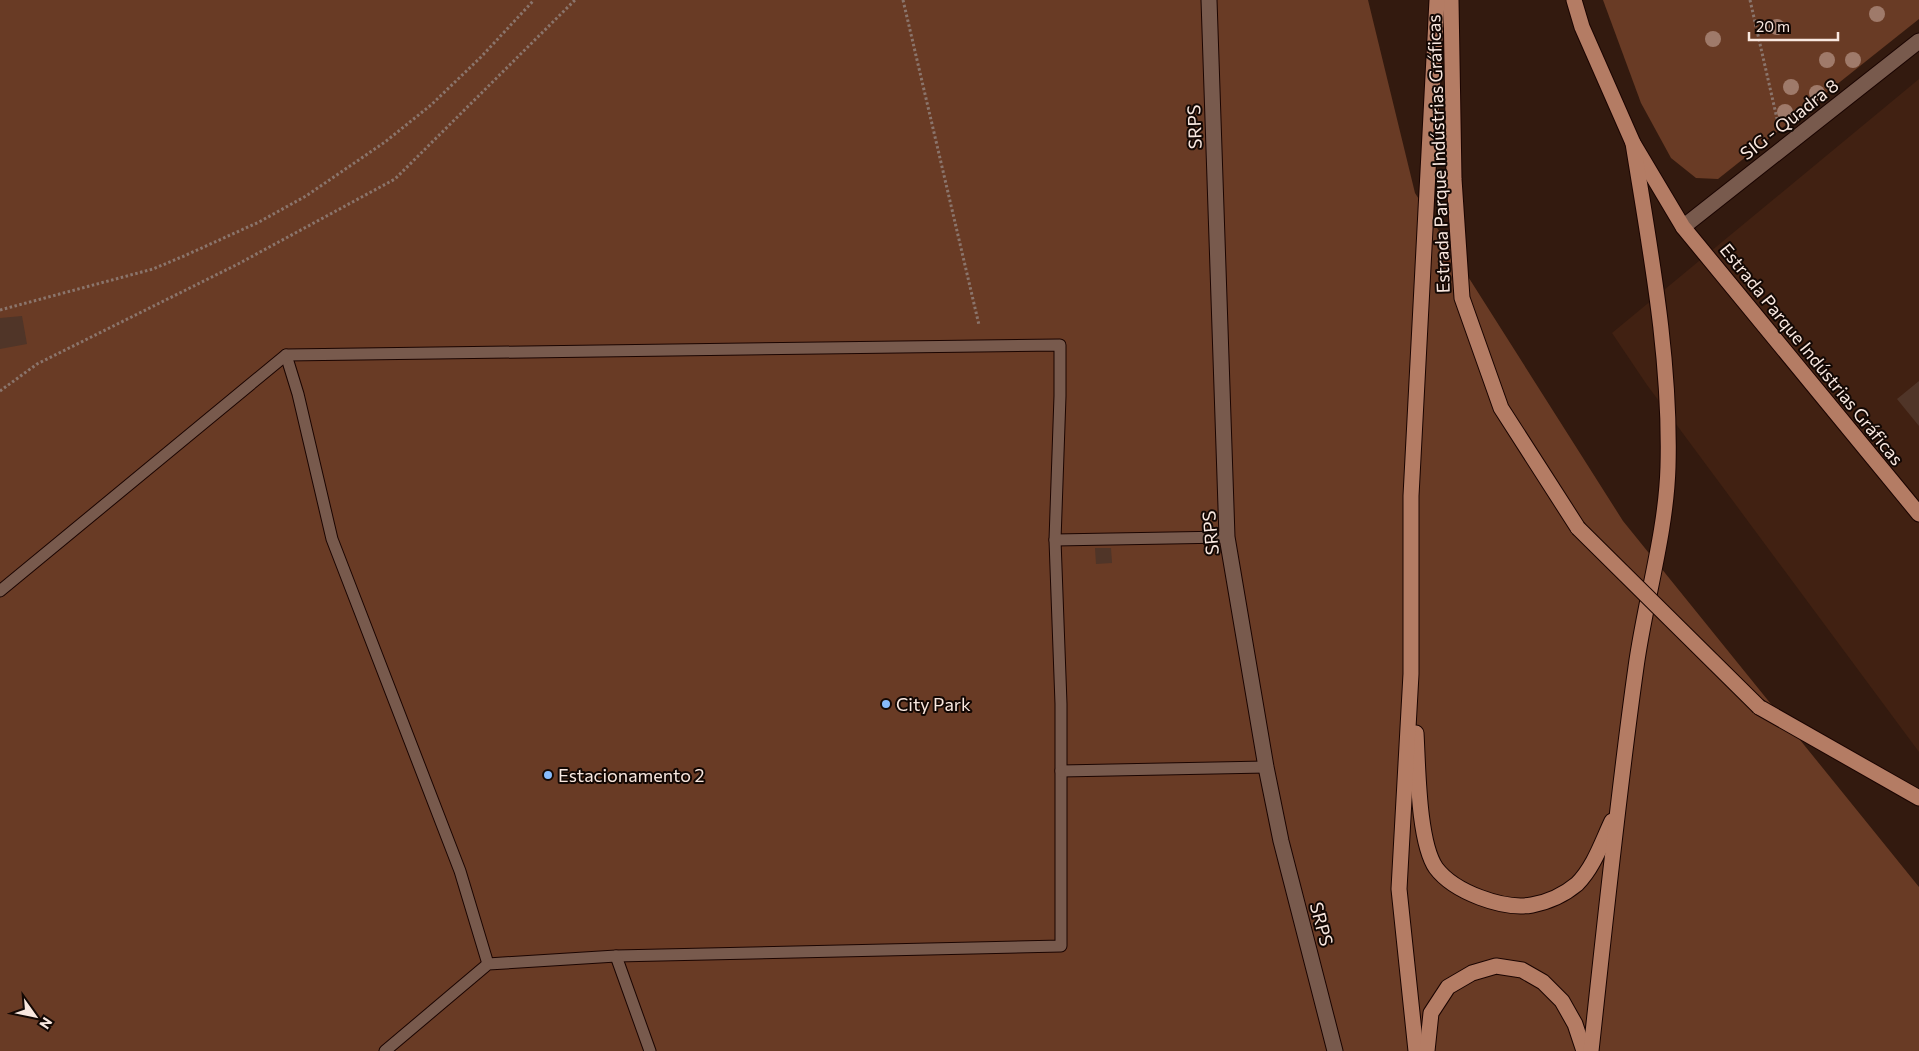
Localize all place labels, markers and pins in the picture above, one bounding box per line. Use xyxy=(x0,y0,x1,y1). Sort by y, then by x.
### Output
place label: City Park xyxy=(896,693,971,715)
marker: City Park xyxy=(880,698,892,710)
place label: Estacionamento 2 xyxy=(558,764,705,786)
marker: Estacionamento 2 xyxy=(542,769,554,781)

